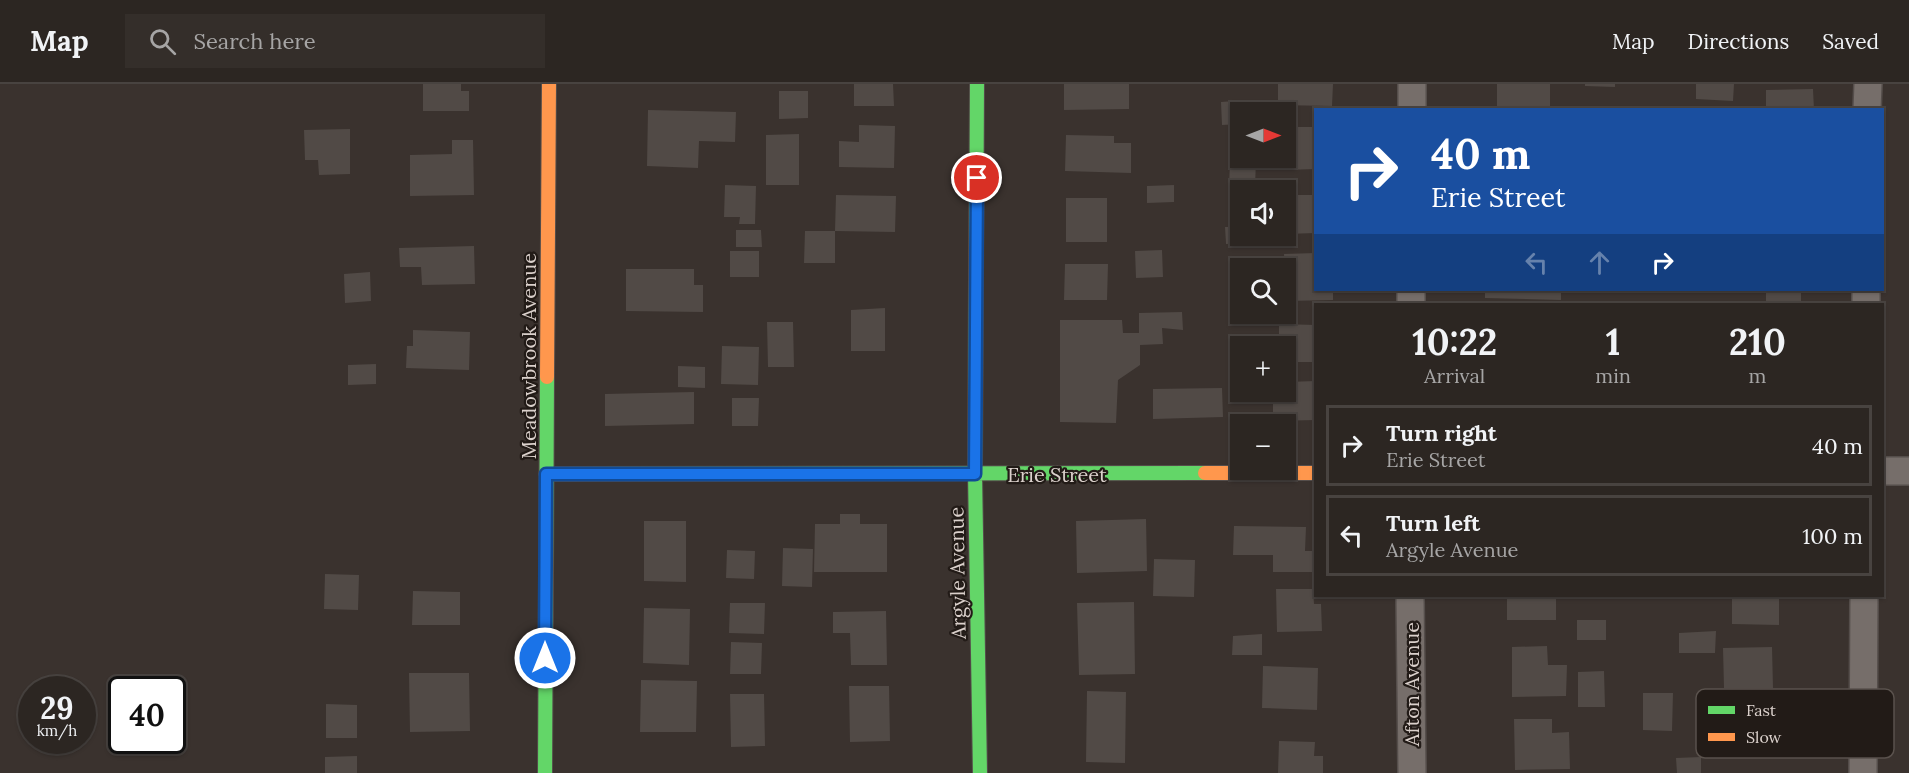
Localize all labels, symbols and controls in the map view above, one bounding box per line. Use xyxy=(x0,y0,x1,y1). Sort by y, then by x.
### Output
search box xyxy=(125,14,545,68)
text: Map xyxy=(30,23,89,59)
icon: search xyxy=(146,25,179,58)
text: Search here xyxy=(194,27,316,55)
text: Map xyxy=(1612,28,1655,55)
text: Directions xyxy=(1688,28,1789,55)
text: Saved xyxy=(1822,28,1879,55)
north arrow xyxy=(1230,102,1296,168)
map controls xyxy=(1230,102,1296,480)
text: 40 m xyxy=(1431,127,1530,181)
icon: right xyxy=(1332,132,1410,210)
pin xyxy=(951,152,1002,203)
icon: arrive xyxy=(960,161,993,194)
button: sound xyxy=(1230,180,1296,246)
text: Erie Street xyxy=(1431,180,1565,214)
icon: left xyxy=(1520,246,1553,279)
icon: ahead xyxy=(1583,246,1616,279)
icon: right xyxy=(1646,246,1679,279)
street label: Meadowbrook Avenue xyxy=(516,253,541,459)
button: search xyxy=(1230,258,1296,324)
text: 10:22 xyxy=(1412,319,1497,365)
text: 1 xyxy=(1606,319,1620,365)
text: 210 xyxy=(1729,319,1786,365)
button: + xyxy=(1230,336,1296,402)
text: Arrival xyxy=(1424,363,1485,388)
text: min xyxy=(1595,363,1631,388)
text: m xyxy=(1749,363,1766,388)
button: − xyxy=(1230,414,1296,480)
text: Turn right xyxy=(1386,419,1497,447)
icon: right xyxy=(1335,429,1368,462)
text: 40 m xyxy=(1812,432,1863,460)
text: Erie Street xyxy=(1386,447,1486,472)
street label: Erie Street xyxy=(1007,462,1107,487)
street label: Argyle Avenue xyxy=(943,506,971,640)
text: Turn left xyxy=(1386,509,1480,537)
icon: left xyxy=(1335,519,1368,552)
text: 100 m xyxy=(1802,522,1863,550)
text: Argyle Avenue xyxy=(1386,537,1518,562)
street label: Afton Avenue xyxy=(1399,622,1424,747)
position arrow xyxy=(513,626,577,690)
speed limit sign: 40 xyxy=(108,676,186,754)
text: 29 xyxy=(40,689,74,727)
legend xyxy=(1696,689,1894,758)
text: Fast xyxy=(1746,700,1777,720)
text: km/h xyxy=(37,721,77,740)
text: Slow xyxy=(1746,727,1782,747)

